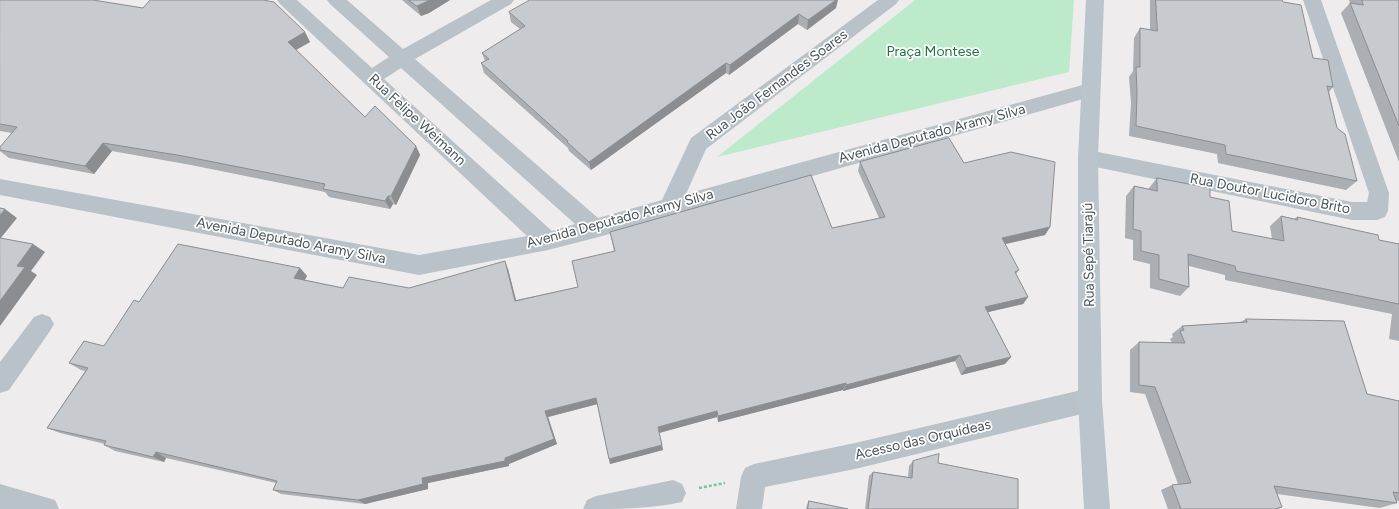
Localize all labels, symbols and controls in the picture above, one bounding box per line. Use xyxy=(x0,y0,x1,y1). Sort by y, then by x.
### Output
street label: Rua João Fernandes Soares xyxy=(703,26,851,144)
park label: Praça Montese xyxy=(887,44,979,60)
street label: Rua Felipe Weimann xyxy=(365,71,469,169)
street label: Avenida Deputado Aramy Silva xyxy=(837,101,1027,167)
street label: Rua Doutor Lucidoro Brito xyxy=(1189,170,1351,218)
street label: Avenida Deputado Aramy Silva xyxy=(525,186,715,252)
street label: Rua Sepé Tiarajú xyxy=(1080,203,1098,307)
street label: Avenida Deputado Aramy Silva xyxy=(195,214,387,268)
street label: Acesso das Orquídeas xyxy=(853,416,993,464)

